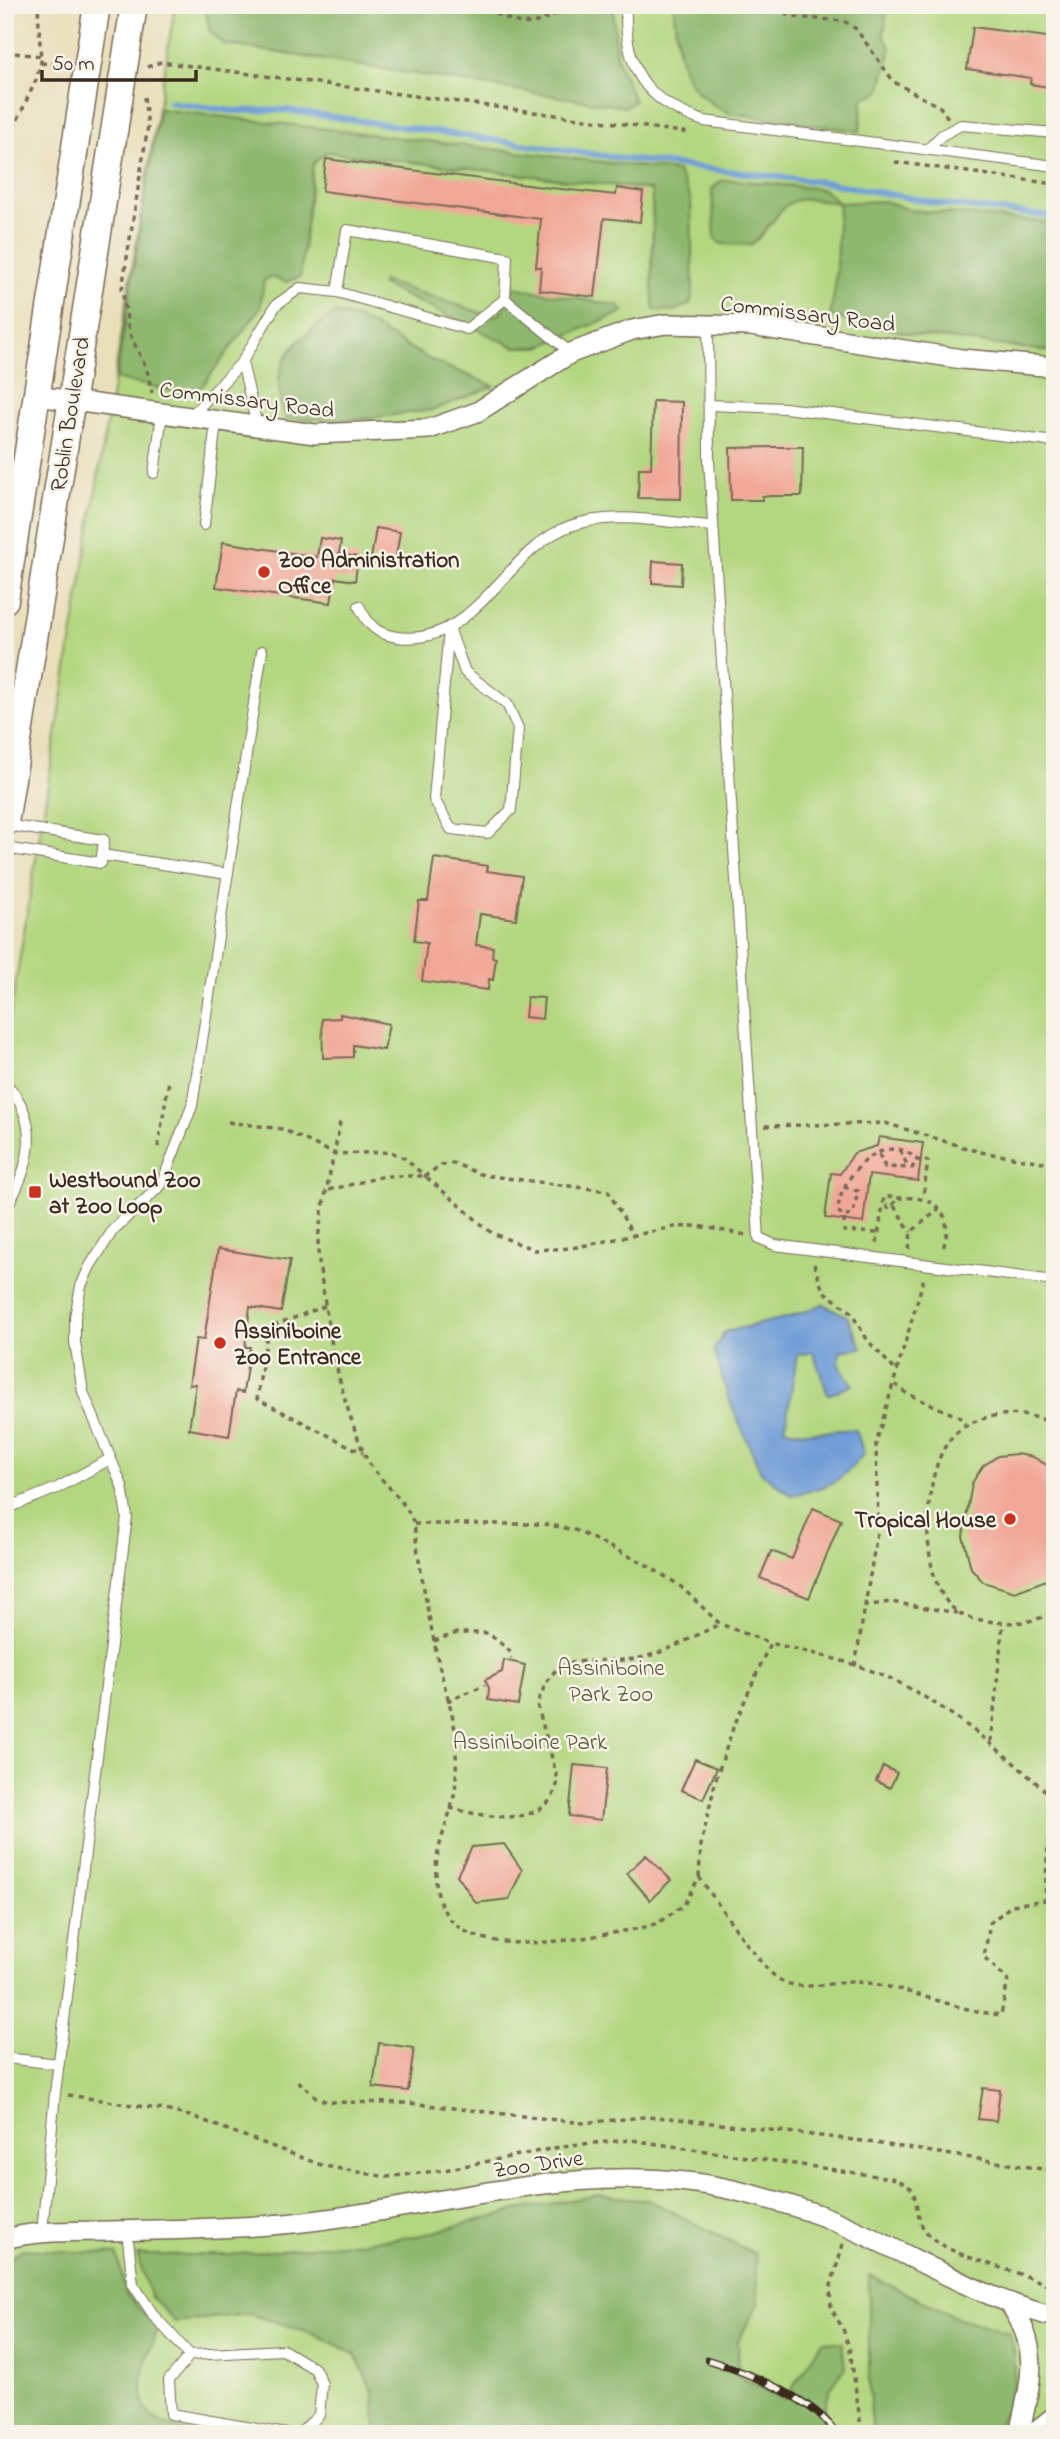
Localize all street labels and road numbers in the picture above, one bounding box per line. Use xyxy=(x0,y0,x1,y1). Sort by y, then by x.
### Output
street label: Commissary Road xyxy=(718,288,897,345)
street label: Roblin Boulevard xyxy=(43,334,100,494)
street label: Commissary Road xyxy=(157,374,336,431)
street label: Zoo Drive xyxy=(491,2143,586,2188)

